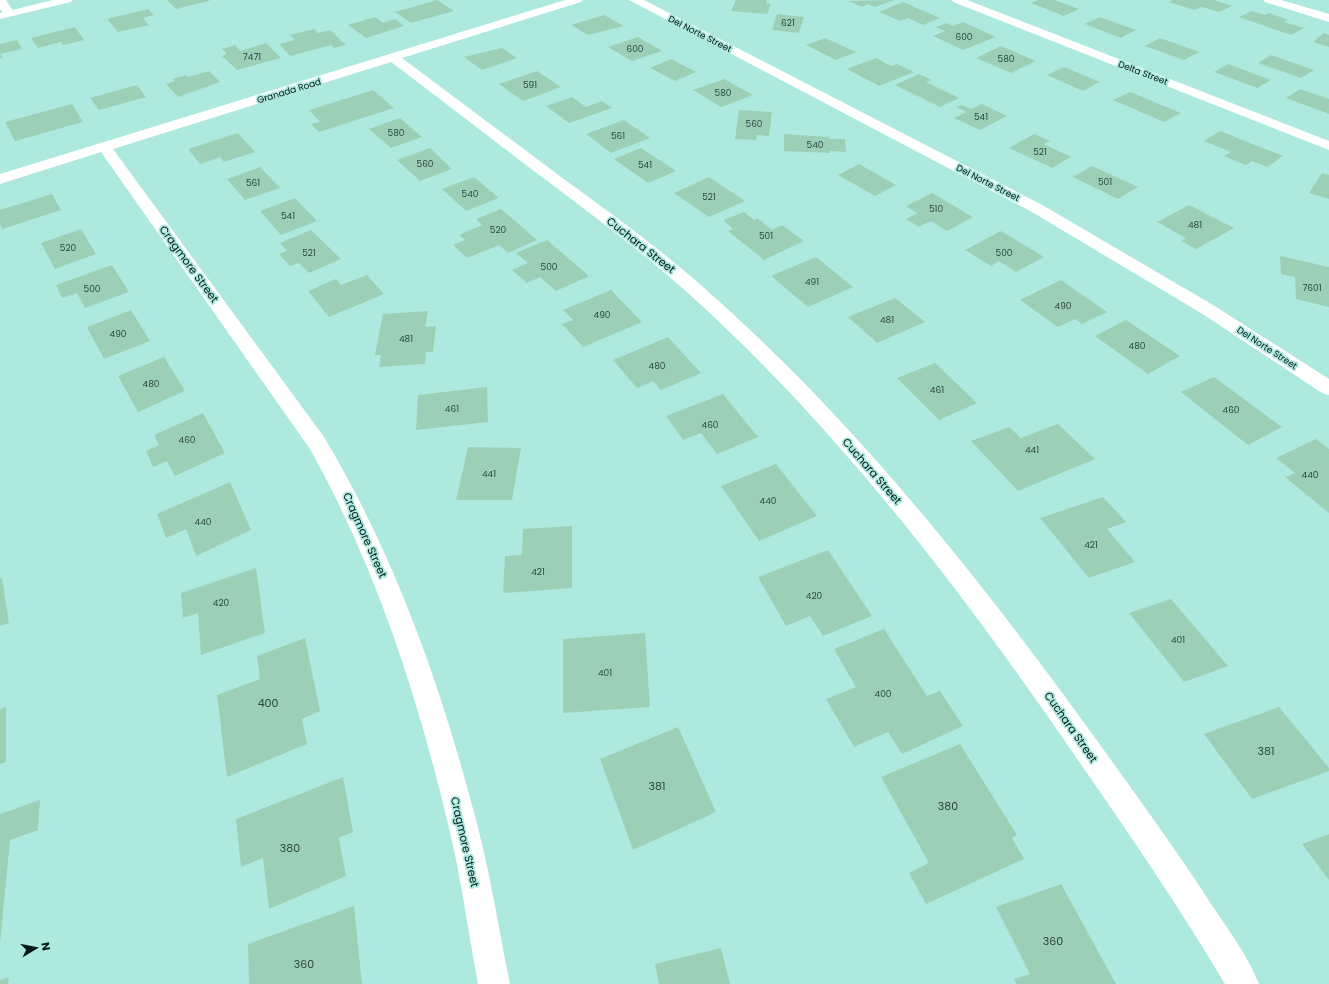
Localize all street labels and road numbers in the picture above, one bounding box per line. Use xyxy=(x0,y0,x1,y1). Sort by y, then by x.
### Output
street label: Del Norte Street xyxy=(666,13,734,55)
street label: Delta Street xyxy=(1116,58,1170,88)
street label: Granada Road xyxy=(256,76,322,106)
street label: Del Norte Street xyxy=(954,162,1022,204)
street label: Cuchara Street xyxy=(603,213,679,277)
street label: Cragmore Street xyxy=(156,222,222,306)
street label: Del Norte Street xyxy=(1235,324,1299,372)
street label: Cuchara Street xyxy=(839,434,905,508)
street label: Cragmore Street xyxy=(339,490,391,580)
street label: Cuchara Street xyxy=(1041,688,1101,766)
street label: Cragmore Street xyxy=(447,795,483,889)

